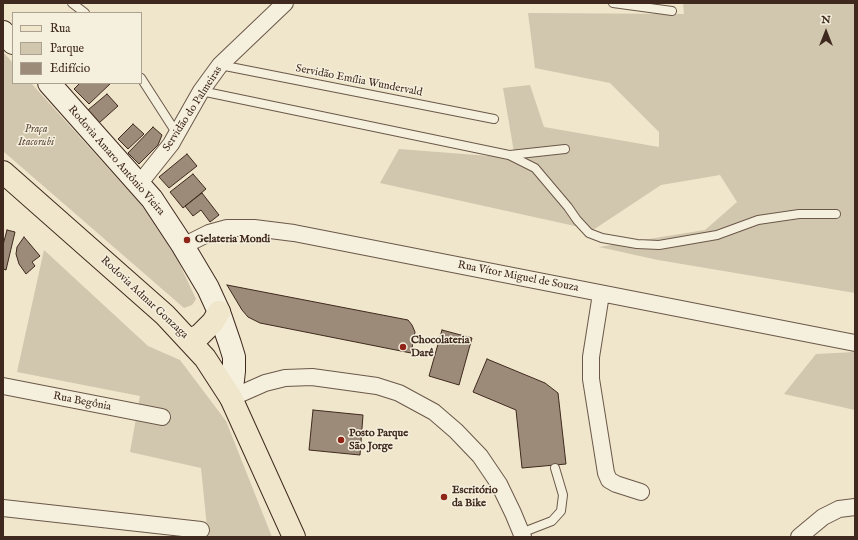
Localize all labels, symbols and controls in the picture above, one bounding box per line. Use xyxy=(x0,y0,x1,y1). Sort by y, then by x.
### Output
legend xyxy=(12,12,142,84)
north arrow xyxy=(806,12,846,52)
text: N xyxy=(821,13,831,27)
text: Rua xyxy=(50,21,70,36)
text: Parque xyxy=(50,41,84,56)
text: Edifício xyxy=(50,61,90,76)
street label: Servidão Emília Wundervald xyxy=(295,62,423,100)
street label: Servidão do Palmeiras xyxy=(161,64,225,154)
street label: Rodovia Amaro Antônio Vieira xyxy=(65,104,167,218)
park label: Praça Itacorubi xyxy=(18,123,54,149)
place label: Gelateria Mondi xyxy=(195,233,270,247)
marker: Gelateria Mondi xyxy=(182,235,192,245)
street label: Rodovia Admar Gonzaga xyxy=(97,254,191,342)
street label: Rua Vítor Miguel de Souza xyxy=(456,259,580,295)
place label: Chocolateria Darê xyxy=(411,334,470,360)
marker: Chocolateria Darê xyxy=(398,342,408,352)
street label: Rua Begônia xyxy=(52,390,112,414)
place label: Posto Parque São Jorge xyxy=(349,427,408,453)
marker: Posto Parque São Jorge xyxy=(336,435,346,445)
place label: Escritório da Bike xyxy=(452,484,498,510)
marker: Escritório da Bike xyxy=(439,492,449,502)

